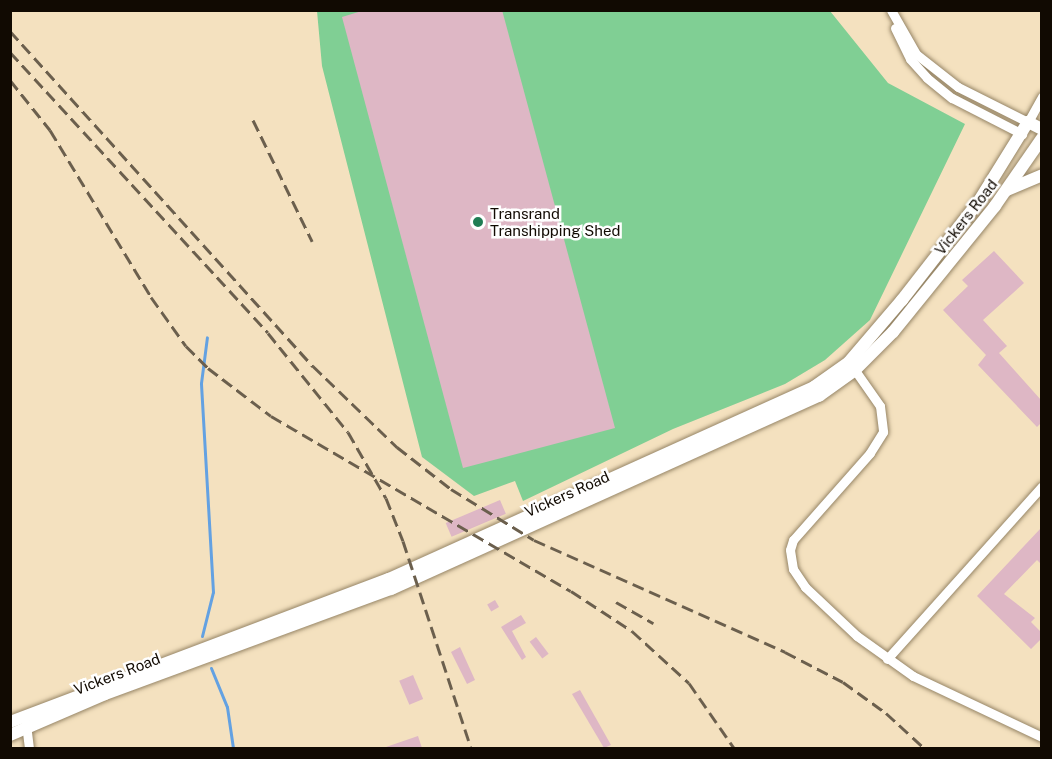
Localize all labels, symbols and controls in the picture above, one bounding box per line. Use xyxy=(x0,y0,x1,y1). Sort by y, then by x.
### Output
street label: Vickers Road xyxy=(931,176,1001,258)
place label: Transrand Transhipping Shed xyxy=(490,204,620,239)
marker: Transrand Transhipping Shed xyxy=(471,215,485,229)
street label: Vickers Road xyxy=(522,467,612,521)
street label: Vickers Road xyxy=(71,649,163,699)

